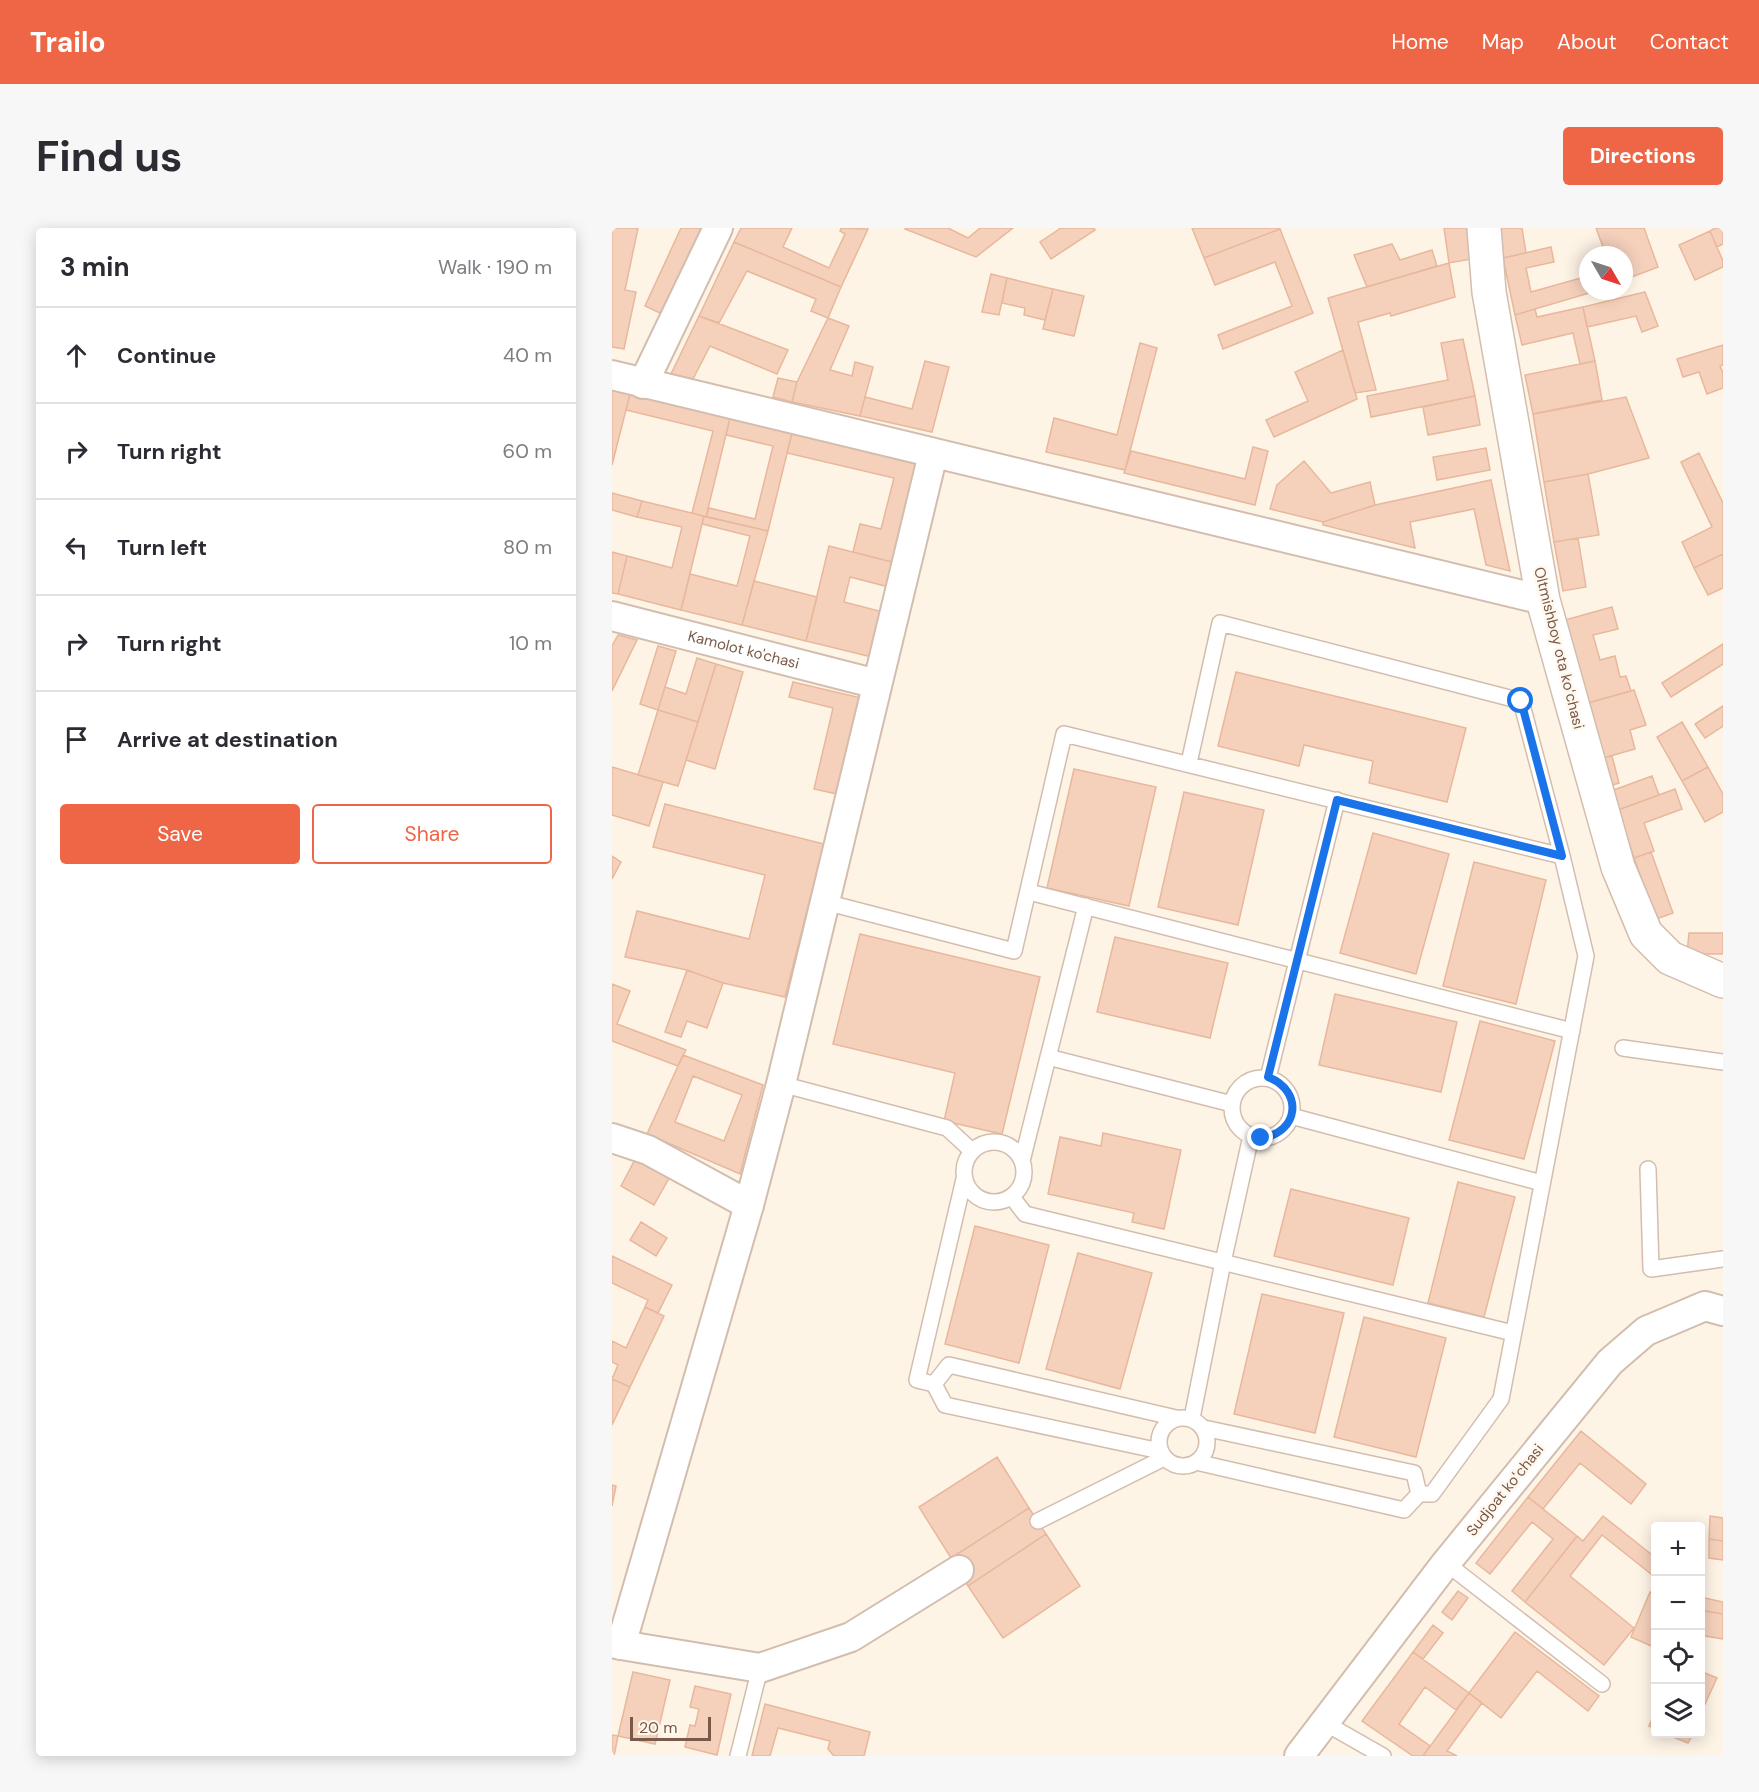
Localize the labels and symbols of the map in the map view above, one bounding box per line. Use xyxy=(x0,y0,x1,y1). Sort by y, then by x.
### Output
north arrow xyxy=(1579,246,1633,300)
street label: Oltmishboy ota koʻchasi xyxy=(1529,565,1589,731)
street label: Kamolot ko'chasi xyxy=(686,626,802,674)
route start xyxy=(1507,687,1533,713)
route end xyxy=(1247,1124,1273,1150)
street label: Sudjoat koʻchasi xyxy=(1462,1440,1548,1540)
scale bar xyxy=(630,1714,711,1742)

